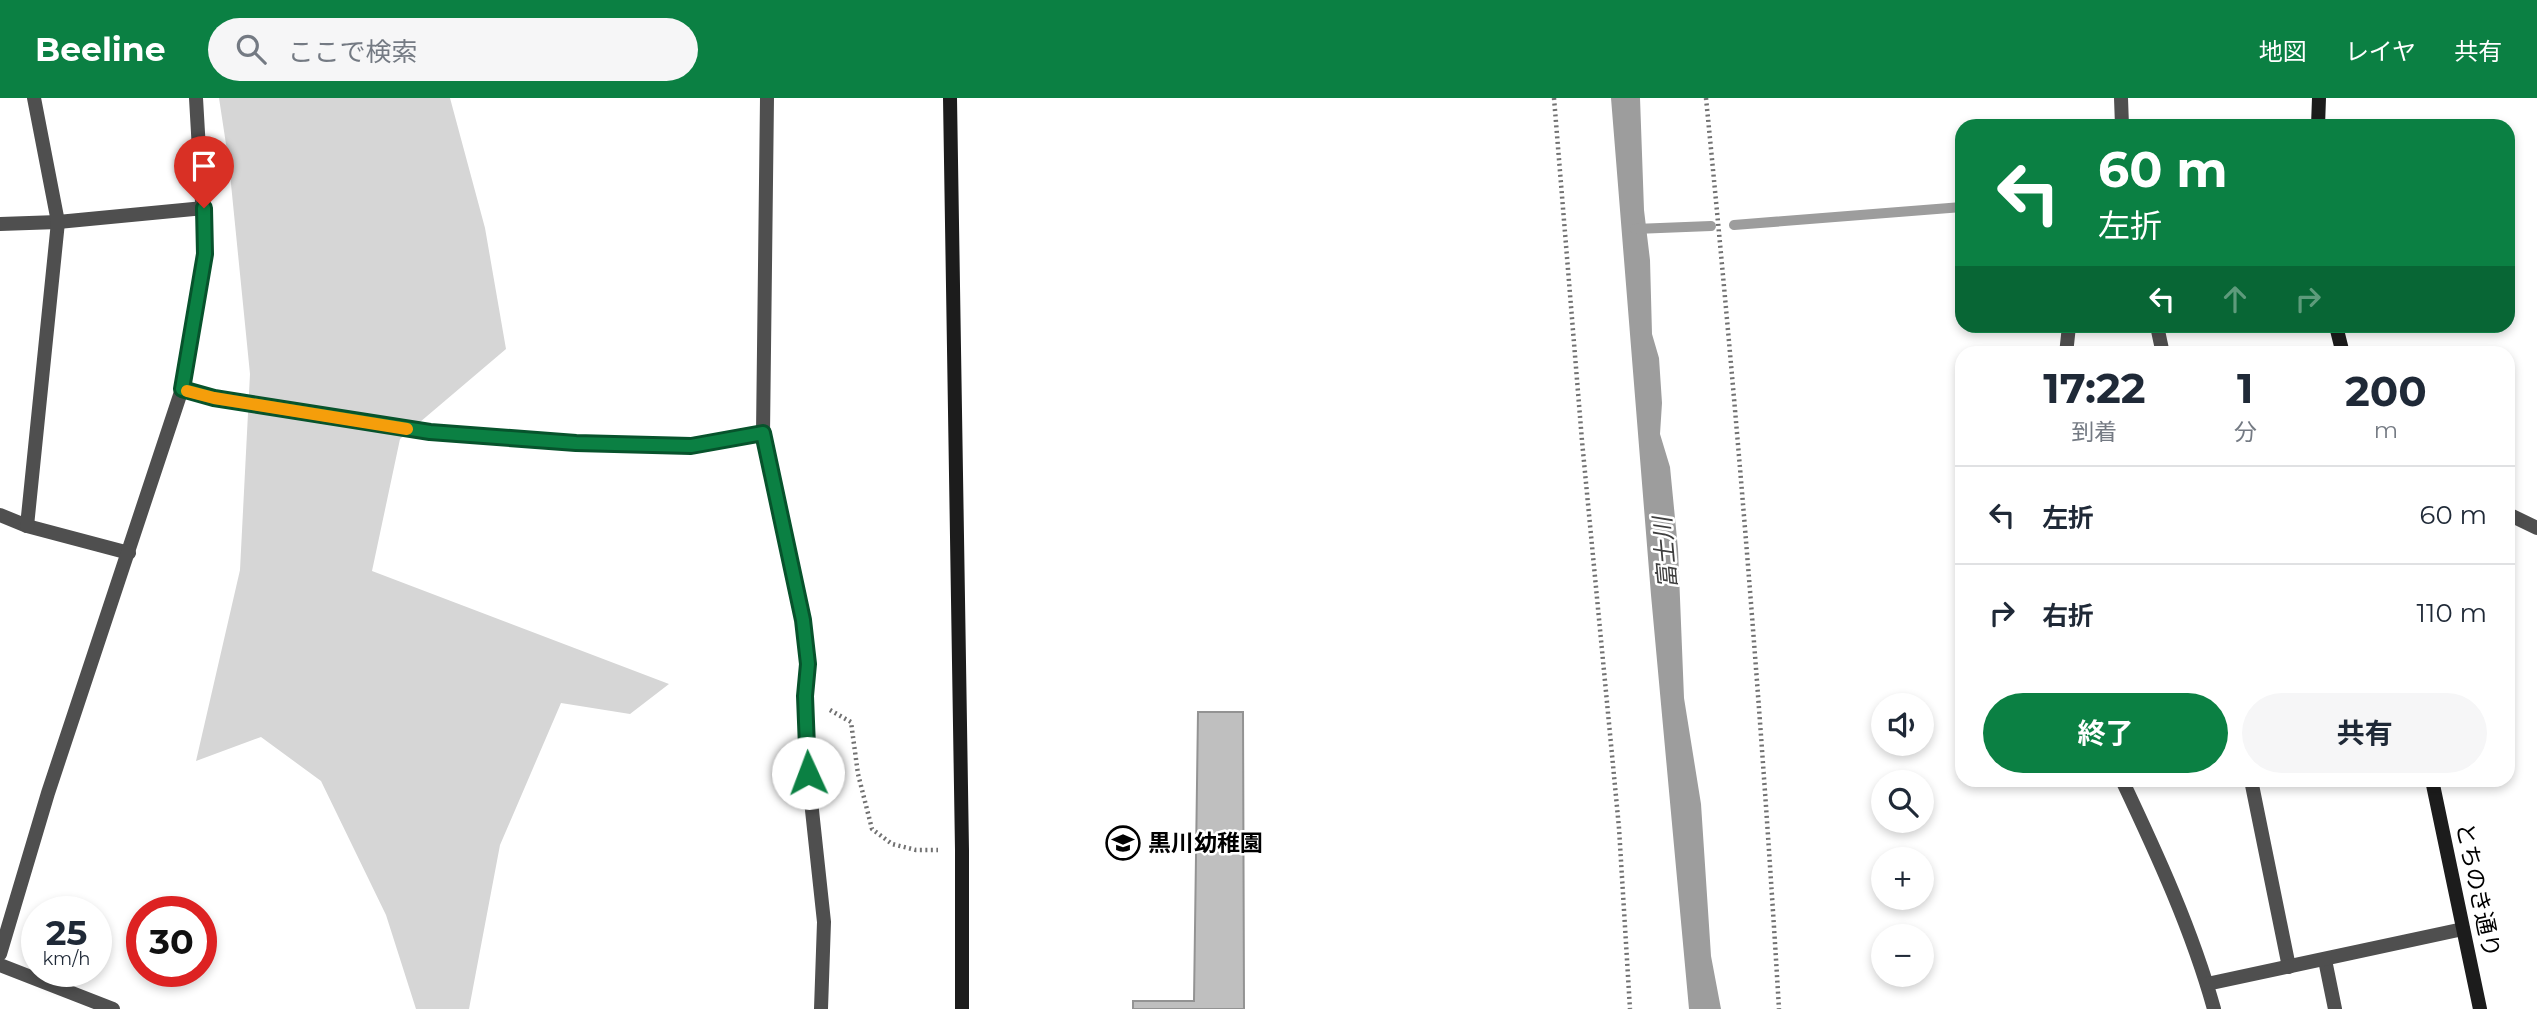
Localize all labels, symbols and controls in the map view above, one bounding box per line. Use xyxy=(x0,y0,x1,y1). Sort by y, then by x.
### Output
search box xyxy=(208,18,698,81)
text: Beeline xyxy=(35,29,166,69)
icon: search xyxy=(232,30,270,68)
text: ここで検索 xyxy=(288,36,418,68)
text: 地図 xyxy=(2259,37,2307,66)
text: レイヤ xyxy=(2345,37,2416,66)
text: 共有 xyxy=(2454,37,2502,66)
pin xyxy=(174,136,234,208)
text: 60 m xyxy=(2098,140,2228,199)
icon: arrive xyxy=(185,147,223,185)
icon: left xyxy=(1983,147,2074,238)
text: 左折 xyxy=(2098,206,2162,245)
icon: left xyxy=(2143,280,2181,318)
icon: ahead xyxy=(2216,280,2254,318)
icon: right xyxy=(2289,280,2327,318)
text: 17:22 xyxy=(2043,362,2145,414)
text: 1 xyxy=(2237,362,2253,414)
text: 200 xyxy=(2345,365,2427,417)
text: m xyxy=(2374,416,2398,444)
text: 到着 xyxy=(2071,418,2117,446)
text: 分 xyxy=(2234,418,2257,446)
icon: left xyxy=(1983,496,2021,534)
text: 60 m xyxy=(2420,499,2487,531)
text: 左折 xyxy=(2042,502,2094,534)
water label: 富士川 xyxy=(1647,513,1683,590)
icon: right xyxy=(1983,594,2021,632)
text: 110 m xyxy=(2417,597,2487,629)
text: 右折 xyxy=(2042,600,2094,632)
map controls xyxy=(1871,693,1934,987)
button: sound xyxy=(1871,693,1934,756)
button: 終了 xyxy=(1983,693,2228,773)
button: 共有 xyxy=(2242,693,2487,773)
position arrow xyxy=(771,736,845,810)
button: search xyxy=(1871,770,1934,833)
street label: とちのき通り xyxy=(2450,820,2506,960)
school or university icon: 黒川幼稚園 xyxy=(1104,824,1142,862)
place label: 黒川幼稚園 xyxy=(1148,829,1263,857)
button: + xyxy=(1871,847,1934,910)
speed limit sign: 30 xyxy=(126,896,217,987)
text: 25 xyxy=(46,911,87,954)
button: − xyxy=(1871,924,1934,987)
text: km/h xyxy=(42,948,91,970)

